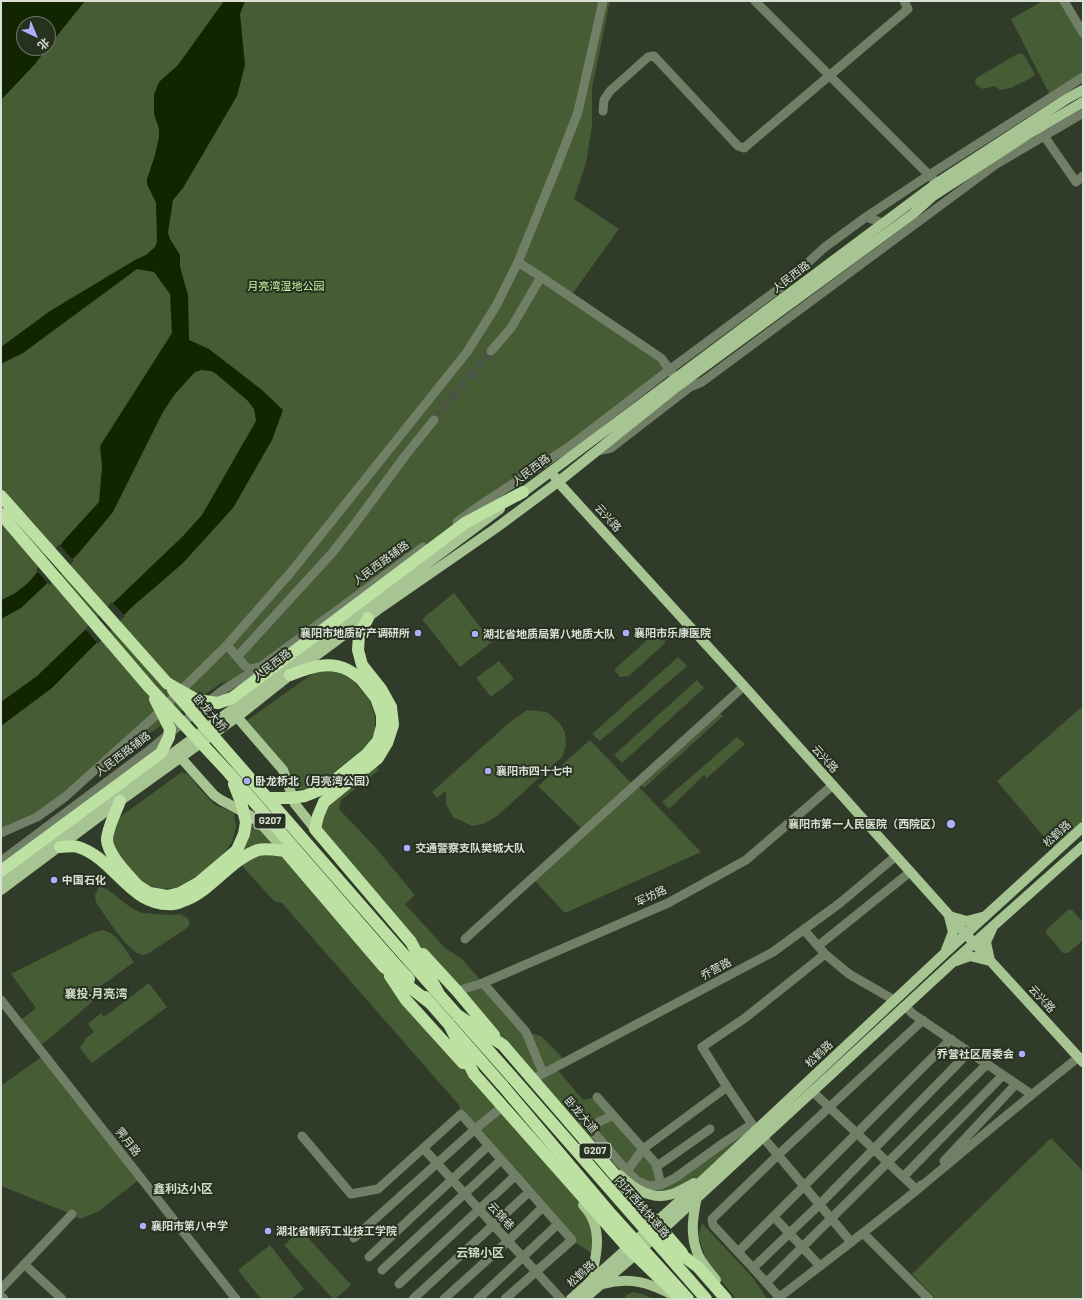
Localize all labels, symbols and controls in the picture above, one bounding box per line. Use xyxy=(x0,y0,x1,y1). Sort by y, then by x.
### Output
north arrow xyxy=(16,16,56,56)
text: 北 xyxy=(36,36,52,53)
street label: 人民西路 xyxy=(769,258,813,296)
park label: 月亮湾湿地公园 xyxy=(248,279,324,293)
street label: 人民西路 xyxy=(509,451,553,489)
street label: 云兴路 xyxy=(592,501,624,535)
street label: 人民西路辅路 xyxy=(350,538,412,588)
place label: 襄阳市地质矿产调研所 xyxy=(300,626,410,640)
place label: 襄阳市乐康医院 xyxy=(634,626,711,640)
place label: 湖北省地质局第八地质大队 xyxy=(483,627,615,641)
marker: 襄阳市地质矿产调研所 xyxy=(413,628,423,638)
marker: 襄阳市乐康医院 xyxy=(621,628,631,638)
marker: 湖北省地质局第八地质大队 xyxy=(470,629,480,639)
street label: 人民西路 xyxy=(250,646,294,684)
street label: 卧龙大桥 xyxy=(191,692,229,734)
street label: 人民西路辅路 xyxy=(93,729,153,779)
street label: 云兴路 xyxy=(809,742,841,776)
place label: 襄阳市四十七中 xyxy=(496,764,573,778)
marker: 襄阳市四十七中 xyxy=(483,766,493,776)
place label: 卧龙桥北（月亮湾公园） xyxy=(255,774,376,788)
marker: 卧龙桥北（月亮湾公园） xyxy=(242,776,252,786)
road number: G207 xyxy=(254,813,286,829)
place label: 襄阳市第一人民医院（西院区） xyxy=(788,817,942,831)
marker: 襄阳市第一人民医院（西院区） xyxy=(945,818,957,830)
street label: 松鹤路 xyxy=(1040,818,1074,850)
place label: 交通警察支队樊城大队 xyxy=(415,841,525,855)
marker: 交通警察支队樊城大队 xyxy=(402,843,412,853)
place label: 中国石化 xyxy=(62,873,106,887)
marker: 中国石化 xyxy=(49,875,59,885)
street label: 军坊路 xyxy=(633,883,669,909)
street label: 乔营路 xyxy=(698,955,734,983)
street label: 云兴路 xyxy=(1026,982,1058,1016)
district label: 襄投·月亮湾 xyxy=(65,987,127,1001)
street label: 松鹤路 xyxy=(802,1038,836,1070)
place label: 乔营社区居委会 xyxy=(937,1047,1014,1061)
marker: 乔营社区居委会 xyxy=(1017,1049,1027,1059)
street label: 卧龙大道 xyxy=(562,1094,600,1136)
street label: 霁月路 xyxy=(113,1125,143,1159)
road number: G207 xyxy=(579,1143,611,1159)
street label: 内环西线快速路 xyxy=(612,1174,672,1240)
district label: 鑫利达小区 xyxy=(153,1182,213,1196)
street label: 云锦巷 xyxy=(485,1199,517,1233)
place label: 襄阳市第八中学 xyxy=(151,1219,228,1233)
marker: 襄阳市第八中学 xyxy=(138,1221,148,1231)
place label: 湖北省制药工业技工学院 xyxy=(276,1224,397,1238)
marker: 湖北省制药工业技工学院 xyxy=(263,1226,273,1236)
district label: 云锦小区 xyxy=(456,1246,504,1260)
street label: 松鹤路 xyxy=(564,1258,598,1290)

